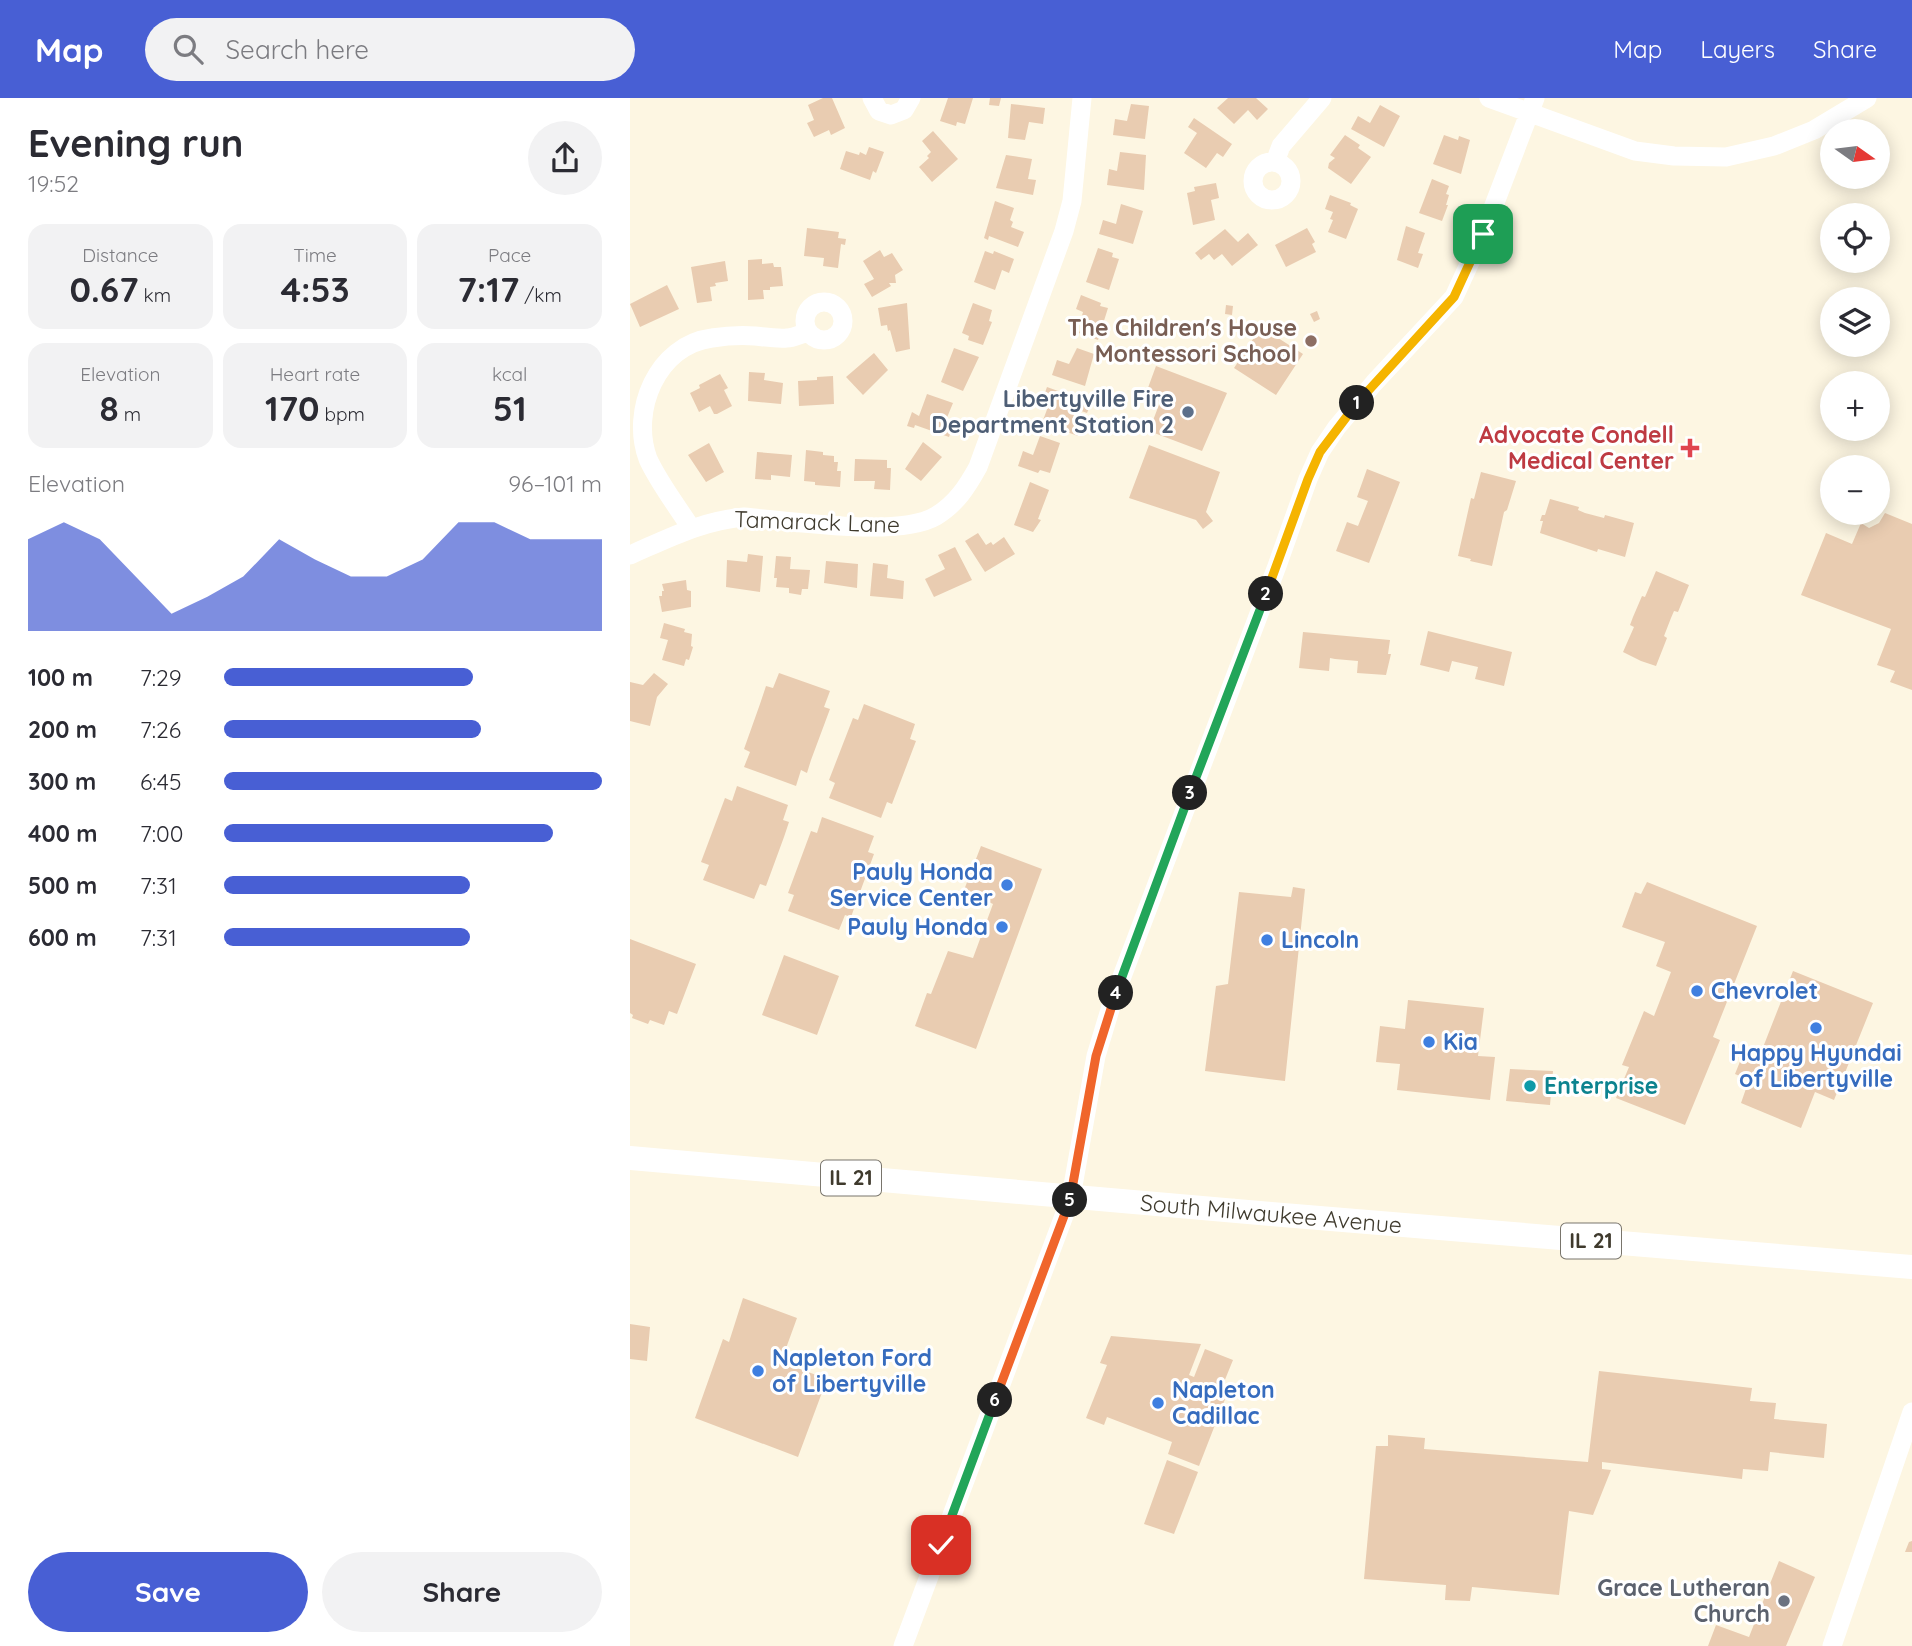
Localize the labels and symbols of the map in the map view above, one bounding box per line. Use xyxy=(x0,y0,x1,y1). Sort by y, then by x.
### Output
north arrow xyxy=(1820,119,1890,189)
pin xyxy=(1453,204,1513,264)
place label: The Children's House Montessori School xyxy=(1067,313,1297,368)
marker: The Children's House Montessori School xyxy=(1303,333,1319,349)
place label: Libertyville Fire Department Station 2 xyxy=(931,384,1174,439)
pin: 1 xyxy=(1340,386,1374,420)
marker: Libertyville Fire Department Station 2 xyxy=(1180,404,1196,420)
place label: Advocate Condell Medical Center xyxy=(1479,420,1674,475)
marker: Advocate Condell Medical Center xyxy=(1680,438,1700,458)
street label: Tamarack Lane xyxy=(734,504,900,539)
pin: 2 xyxy=(1248,576,1284,612)
pin: 3 xyxy=(1172,776,1208,810)
place label: Pauly Honda Service Center xyxy=(830,857,993,912)
marker: Pauly Honda Service Center xyxy=(999,877,1015,893)
place label: Pauly Honda xyxy=(847,912,988,941)
marker: Pauly Honda xyxy=(994,919,1010,935)
place label: Lincoln xyxy=(1281,925,1359,954)
marker: Lincoln xyxy=(1259,932,1275,948)
pin: 4 xyxy=(1098,976,1134,1010)
place label: Chevrolet xyxy=(1711,976,1818,1005)
marker: Chevrolet xyxy=(1689,983,1705,999)
marker: Happy Hyundai of Libertyville xyxy=(1808,1020,1824,1036)
place label: Kia xyxy=(1443,1027,1478,1056)
marker: Kia xyxy=(1421,1034,1437,1050)
place label: Happy Hyundai of Libertyville xyxy=(1730,1038,1902,1093)
place label: Enterprise xyxy=(1544,1071,1658,1100)
marker: Enterprise xyxy=(1522,1078,1538,1094)
road number: IL 21 xyxy=(821,1160,881,1196)
pin: 5 xyxy=(1052,1182,1088,1218)
street label: South Milwaukee Avenue xyxy=(1139,1188,1403,1239)
road number: IL 21 xyxy=(1561,1224,1621,1258)
place label: Napleton Ford of Libertyville xyxy=(772,1343,932,1398)
marker: Napleton Ford of Libertyville xyxy=(750,1363,766,1379)
place label: Napleton Cadillac xyxy=(1172,1375,1275,1430)
pin: 6 xyxy=(978,1382,1012,1418)
marker: Napleton Cadillac xyxy=(1150,1395,1166,1411)
pin xyxy=(911,1515,971,1575)
place label: Grace Lutheran Church xyxy=(1597,1573,1770,1628)
marker: Grace Lutheran Church xyxy=(1776,1593,1792,1609)

